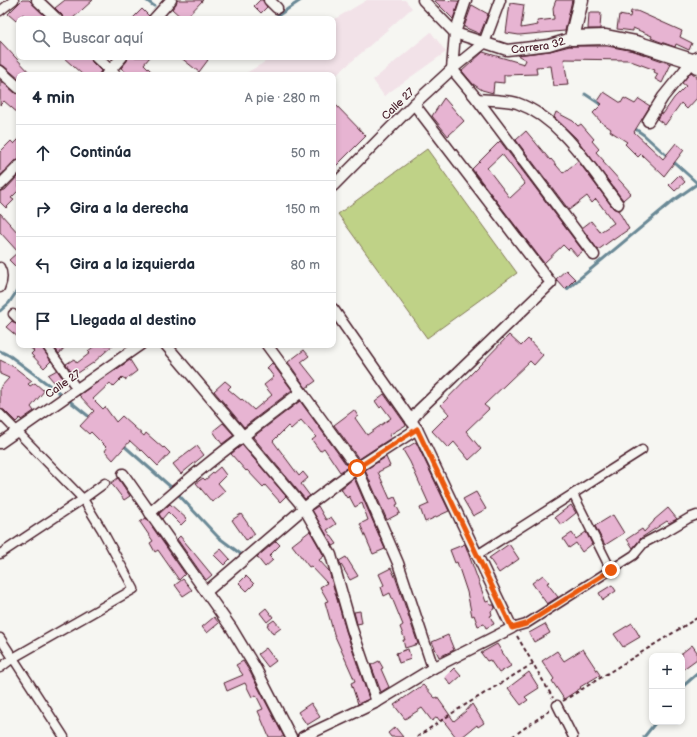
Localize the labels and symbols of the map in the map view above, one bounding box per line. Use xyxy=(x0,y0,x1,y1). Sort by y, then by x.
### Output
street label: Carrera 32 xyxy=(510,34,567,56)
street label: Calle 27 xyxy=(379,85,417,123)
street label: Calle 27 xyxy=(43,367,84,401)
route start xyxy=(348,459,366,477)
route end xyxy=(602,561,620,579)

